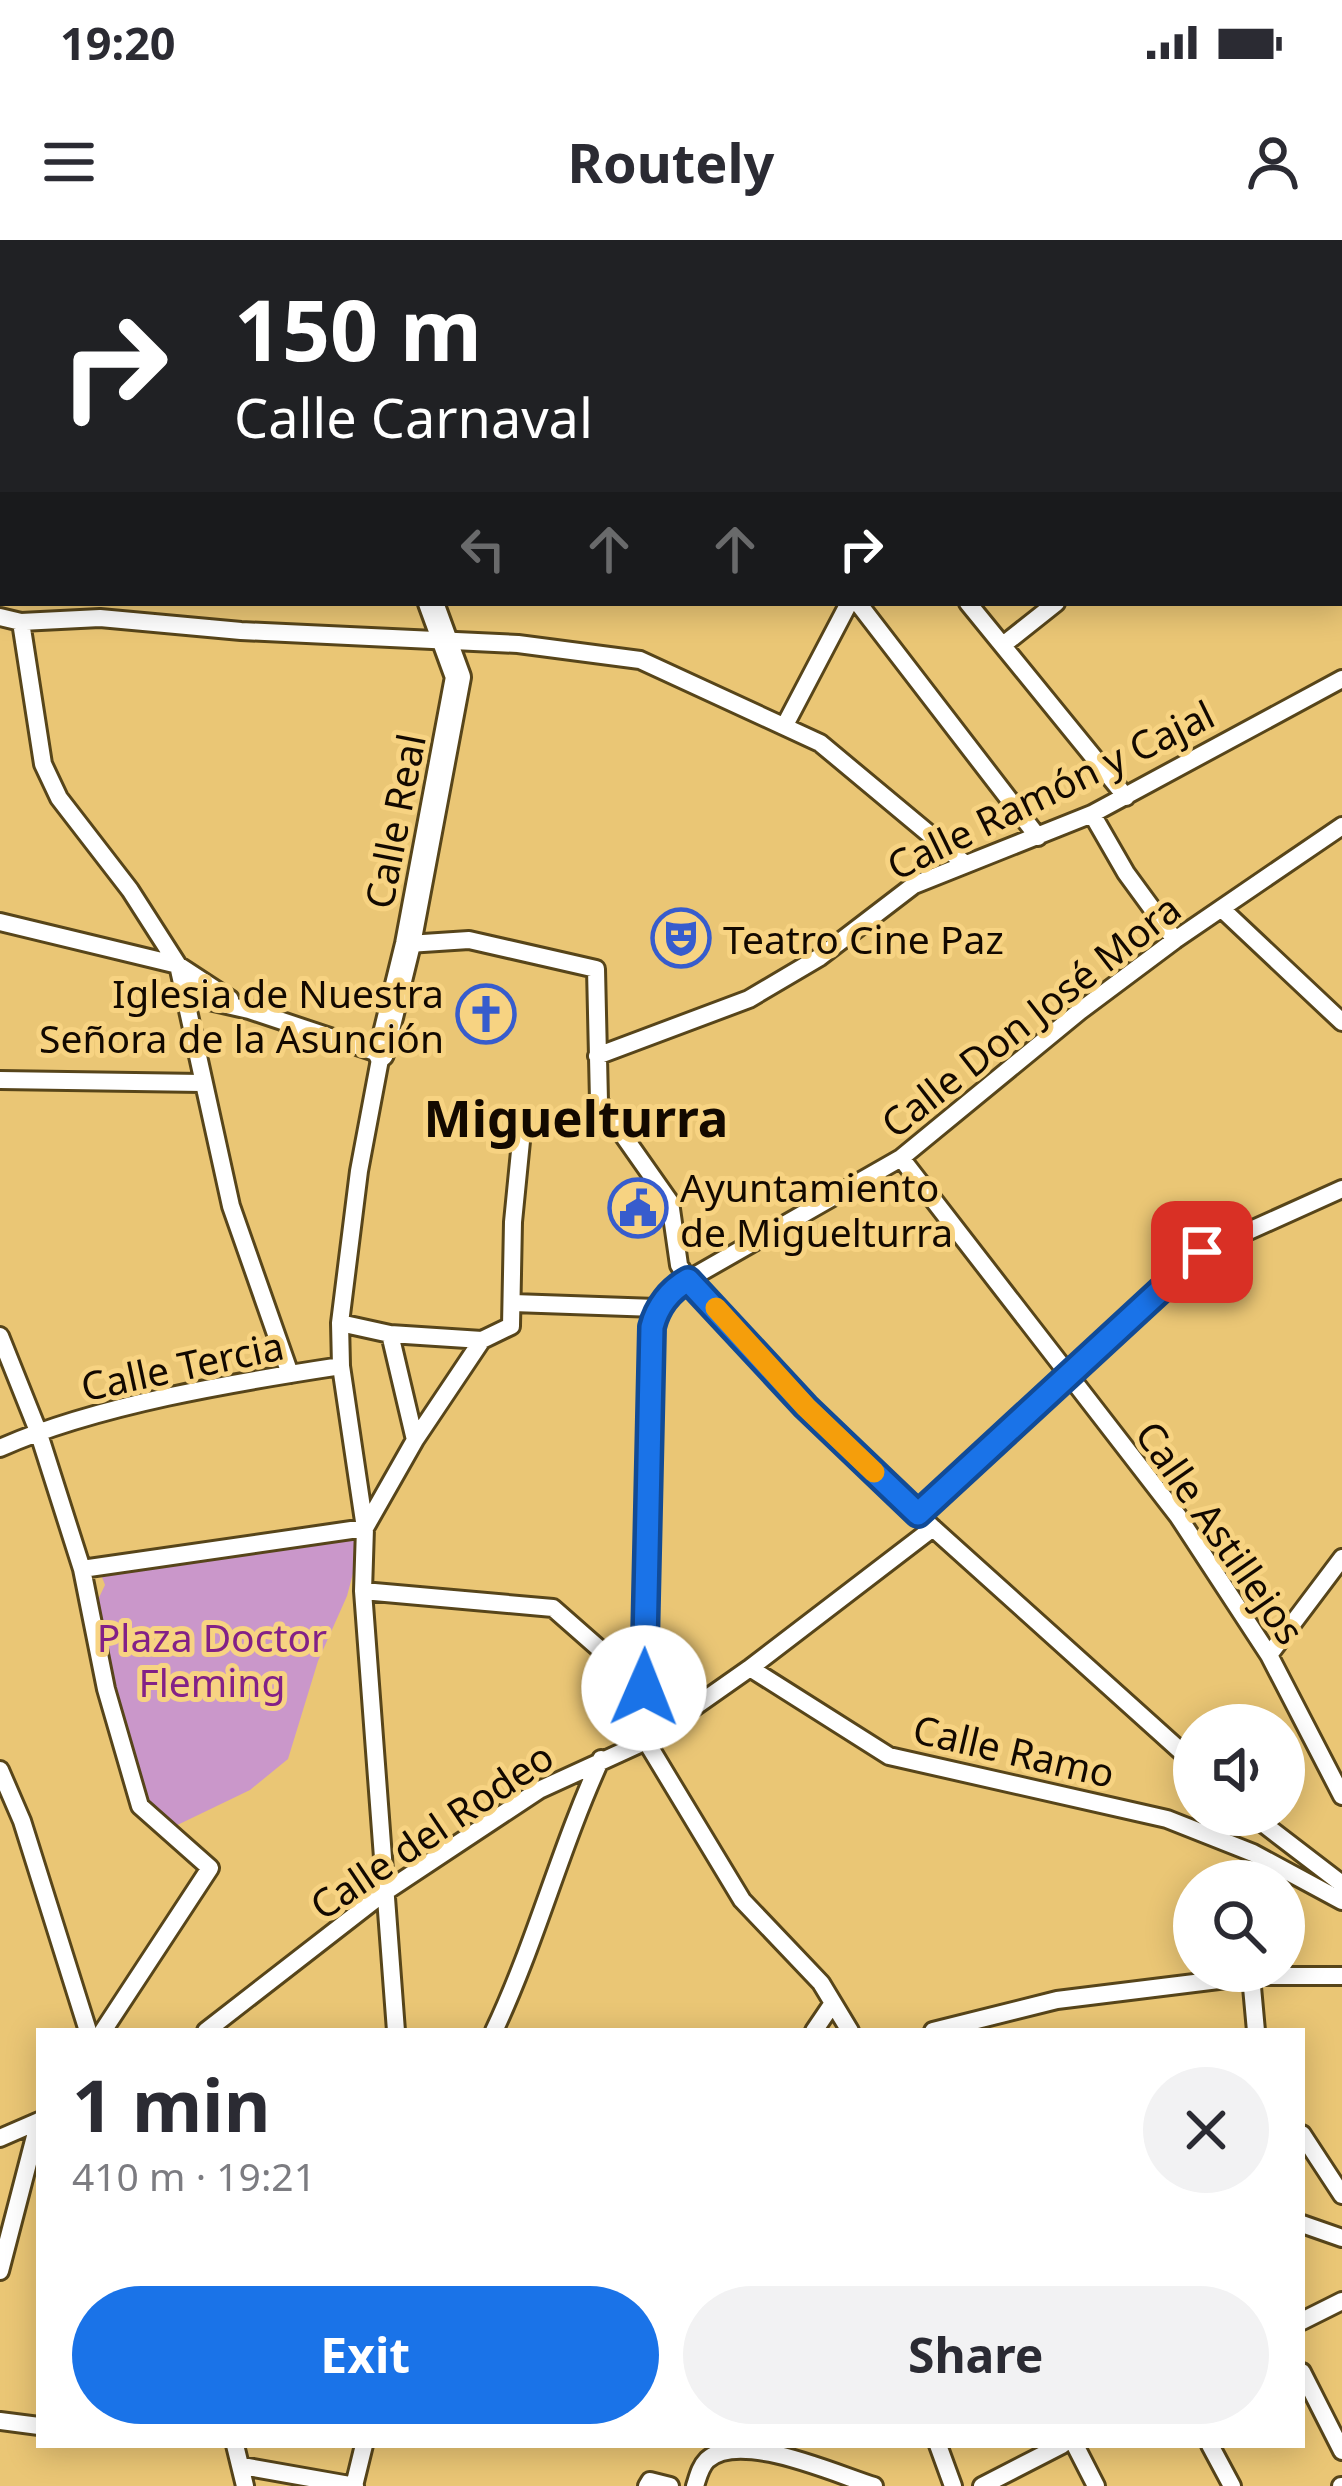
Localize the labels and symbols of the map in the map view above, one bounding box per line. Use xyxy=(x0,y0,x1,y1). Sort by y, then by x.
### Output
street label: Calle Ramón y Cajal xyxy=(878,687,1222,891)
street label: Calle Real xyxy=(351,729,437,913)
street label: Calle Don José Mora xyxy=(869,881,1191,1149)
theatre icon: Teatro Cine Paz xyxy=(650,907,712,969)
place label: Teatro Cine Paz xyxy=(723,912,1004,965)
place label: Iglesia de Nuestra Señora de la Asunción xyxy=(39,966,444,1064)
church icon: Iglesia de Nuestra Señora de la Asunción xyxy=(455,983,517,1045)
district label: Miguelturra xyxy=(424,1082,728,1152)
place label: Ayuntamiento de Miguelturra xyxy=(680,1160,953,1258)
public building icon: Ayuntamiento de Miguelturra xyxy=(607,1177,669,1239)
pin xyxy=(1151,1201,1253,1303)
street label: Calle Tercia xyxy=(76,1318,288,1412)
street label: Calle Astillejos xyxy=(1124,1410,1318,1654)
park label: Plaza Doctor Fleming xyxy=(97,1610,327,1708)
position arrow xyxy=(581,1625,707,1751)
street label: Calle Ramo xyxy=(908,1701,1120,1799)
street label: Calle del Rodeo xyxy=(299,1729,563,1931)

